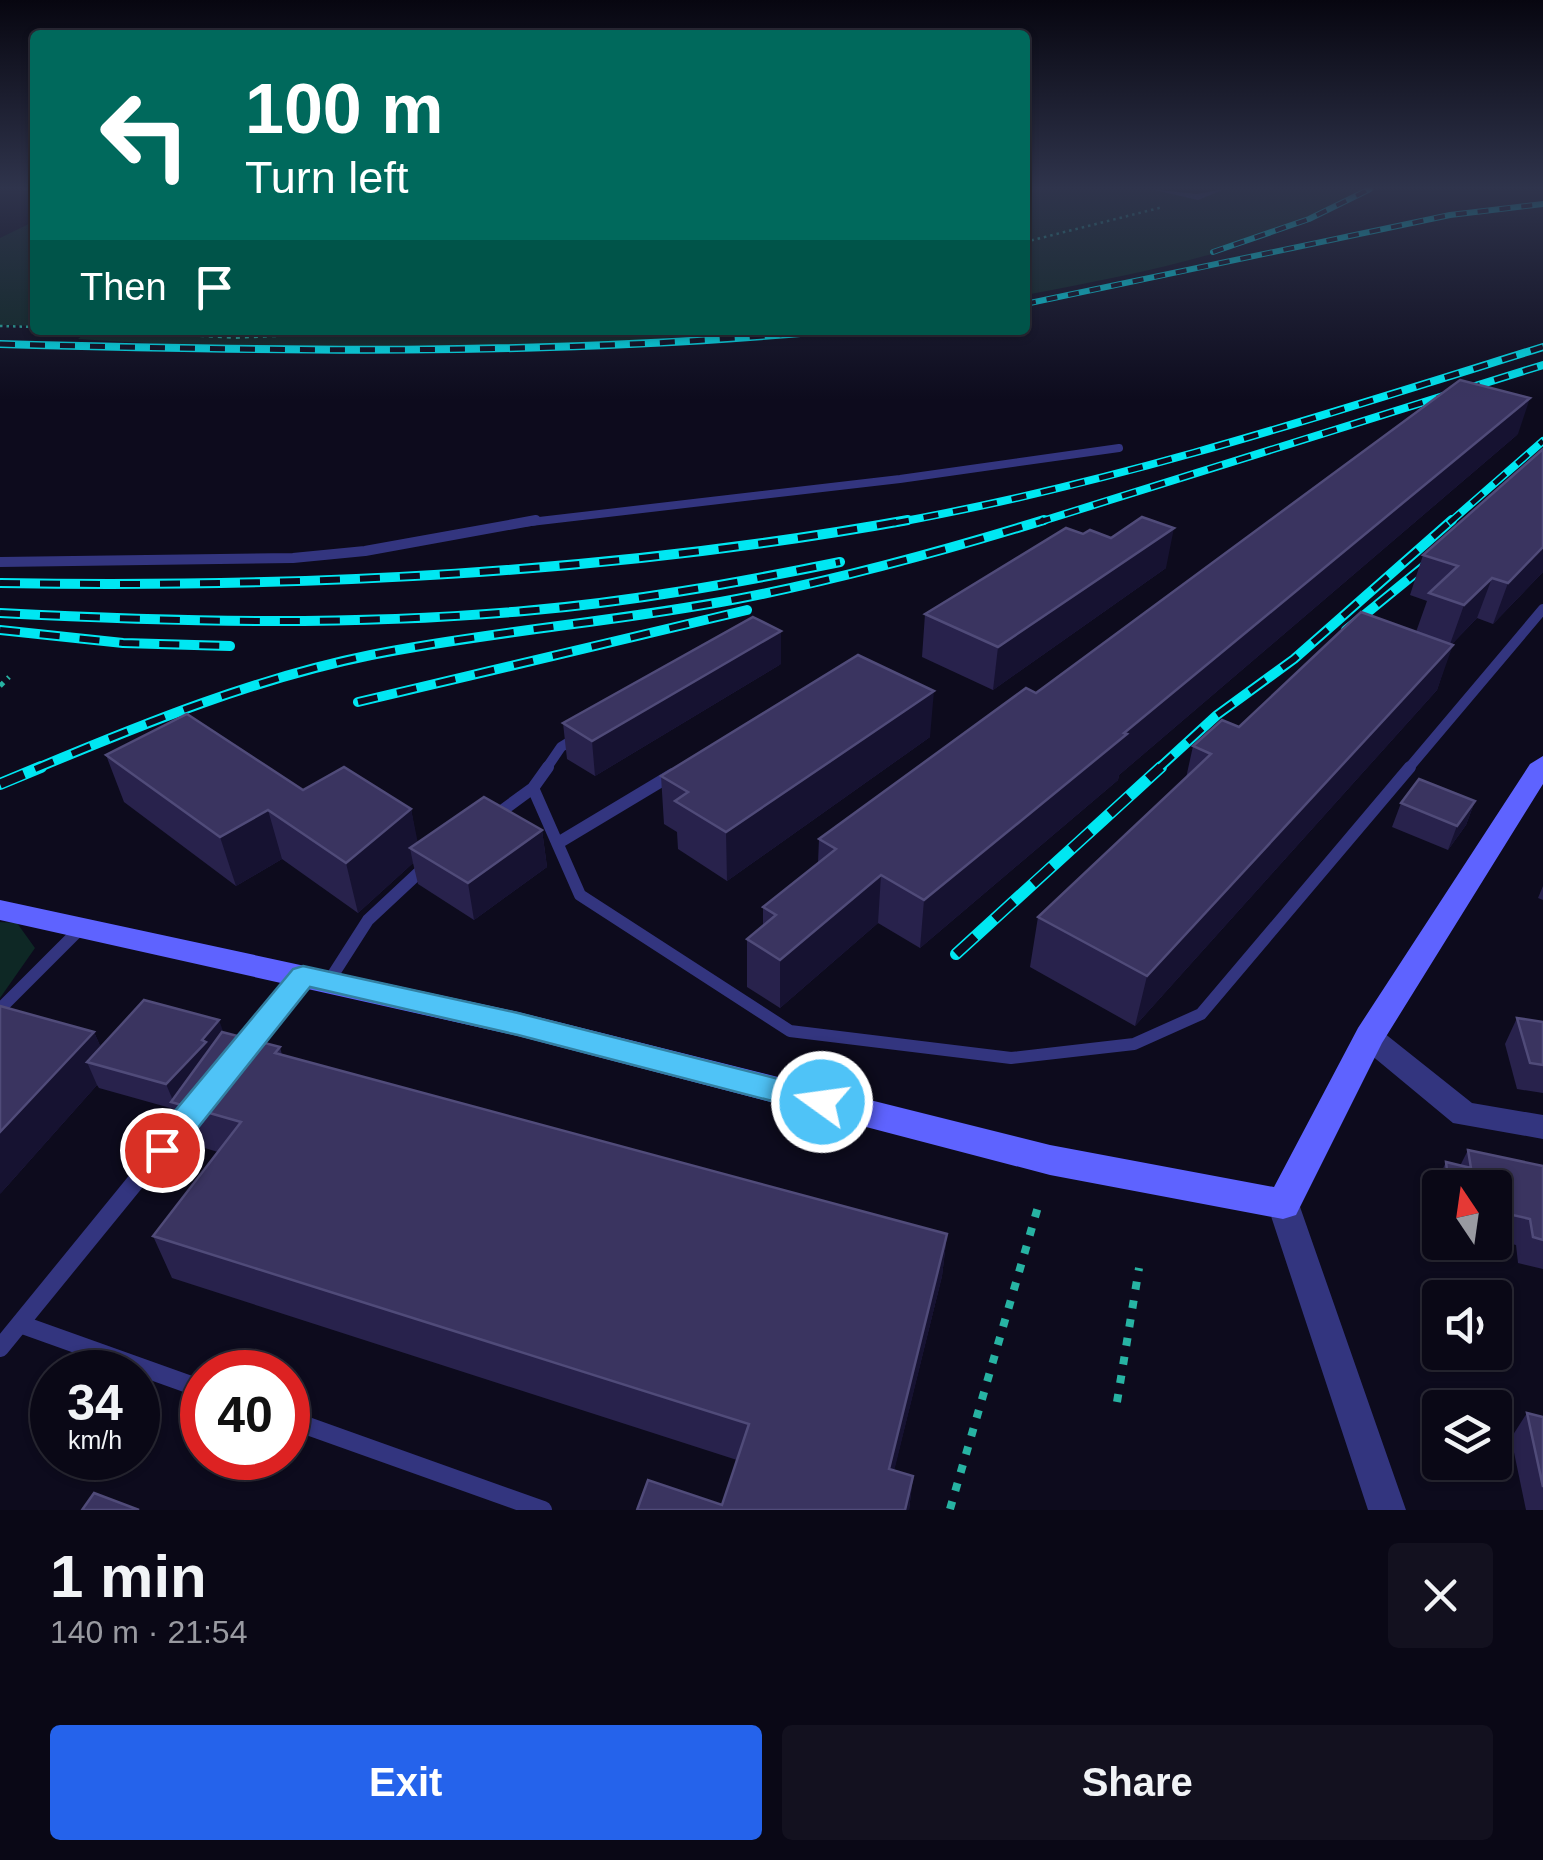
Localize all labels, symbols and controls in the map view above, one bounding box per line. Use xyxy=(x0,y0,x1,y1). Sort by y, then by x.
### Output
icon: left xyxy=(80,70,210,200)
text: 100 m xyxy=(245,70,443,148)
text: Turn left xyxy=(245,152,408,203)
icon: arrive xyxy=(187,260,242,315)
text: Then xyxy=(80,266,167,308)
position arrow xyxy=(770,1050,874,1154)
pin xyxy=(120,1108,205,1193)
icon: arrive xyxy=(135,1123,190,1178)
north arrow xyxy=(1422,1170,1512,1260)
map controls xyxy=(1422,1170,1512,1480)
button: sound xyxy=(1422,1280,1512,1370)
speed limit sign: 40 xyxy=(180,1350,310,1480)
text: 34 xyxy=(67,1375,123,1431)
button: layers xyxy=(1422,1390,1512,1480)
text: km/h xyxy=(68,1426,122,1454)
text: 1 min xyxy=(50,1543,207,1610)
button: close xyxy=(1388,1543,1493,1648)
text: 140 m · 21:54 xyxy=(50,1614,247,1650)
button: Exit xyxy=(50,1725,762,1840)
button: Share xyxy=(782,1725,1493,1840)

